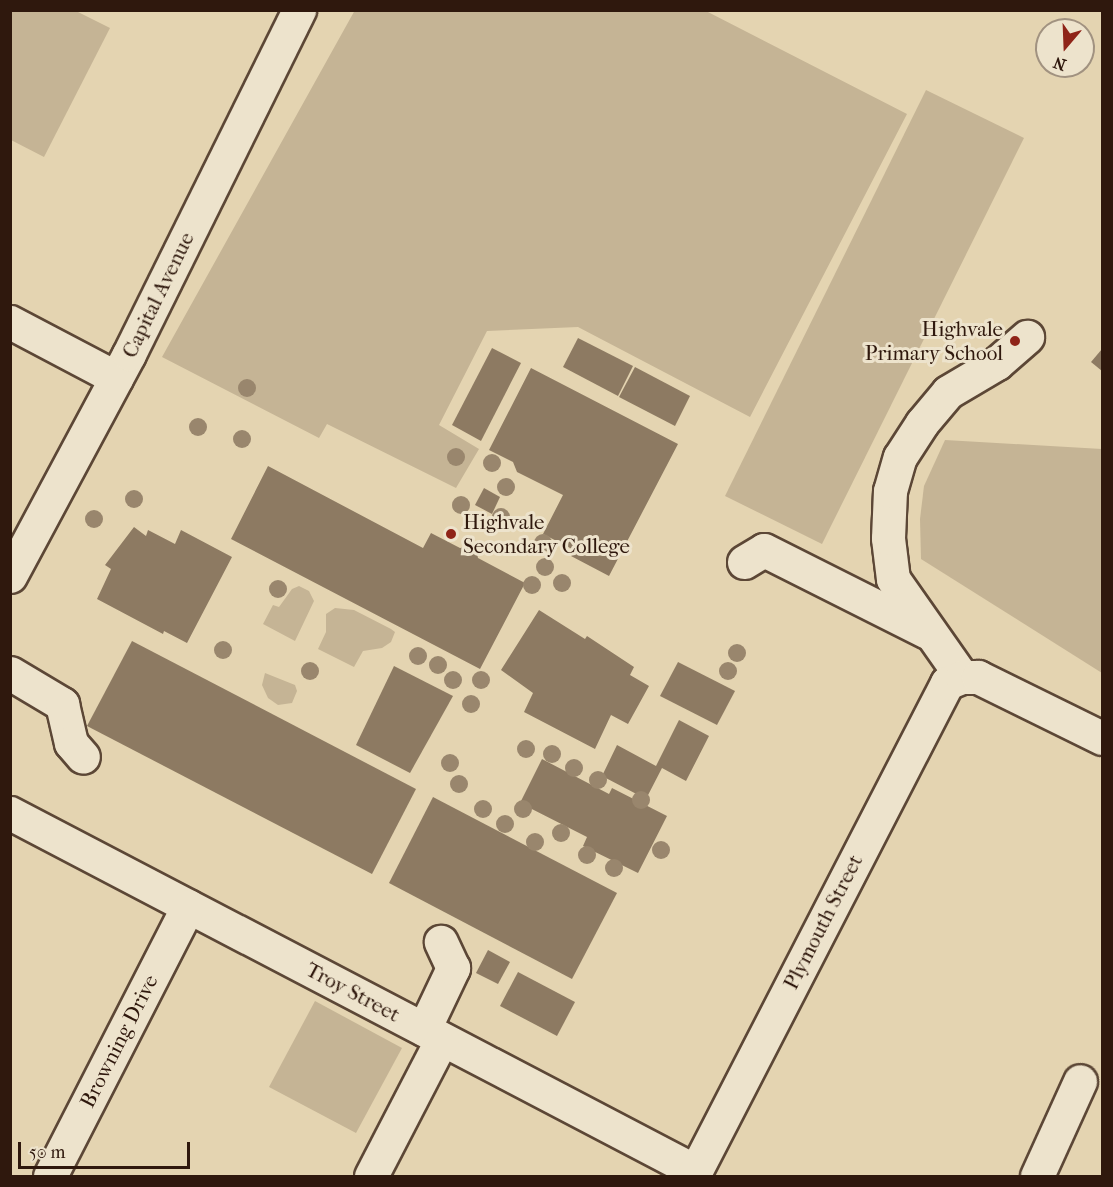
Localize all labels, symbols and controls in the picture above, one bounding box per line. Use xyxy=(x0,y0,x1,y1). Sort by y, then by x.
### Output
north arrow xyxy=(1035,18,1095,78)
text: N xyxy=(1051,53,1068,75)
street label: Capital Avenue xyxy=(117,228,199,362)
place label: Highvale Primary School xyxy=(865,316,1003,366)
marker: Highvale Primary School xyxy=(1008,334,1022,348)
place label: Highvale Secondary College xyxy=(463,509,630,559)
marker: Highvale Secondary College xyxy=(444,527,458,541)
street label: Plymouth Street xyxy=(778,850,868,994)
street label: Troy Street xyxy=(302,957,404,1027)
street label: Browning Drive xyxy=(75,970,163,1112)
scale bar xyxy=(21,1130,194,1168)
text: 50 m xyxy=(29,1142,65,1163)

